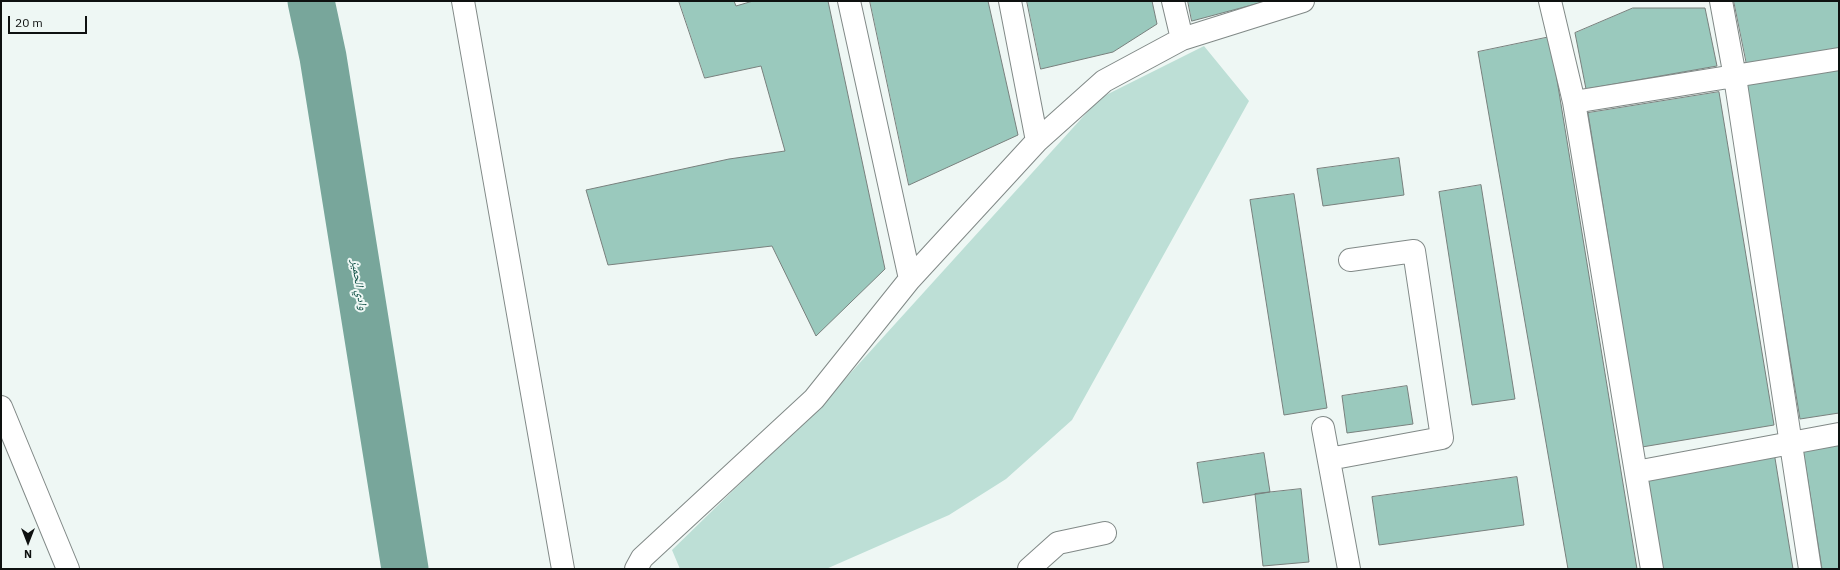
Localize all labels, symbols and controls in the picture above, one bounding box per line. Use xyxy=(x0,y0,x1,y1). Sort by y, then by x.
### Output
scale bar xyxy=(10,8,89,34)
text: 20 m xyxy=(15,15,43,30)
water label: وادي الحميز xyxy=(348,259,370,311)
north arrow xyxy=(8,522,48,562)
text: N xyxy=(24,547,32,561)

